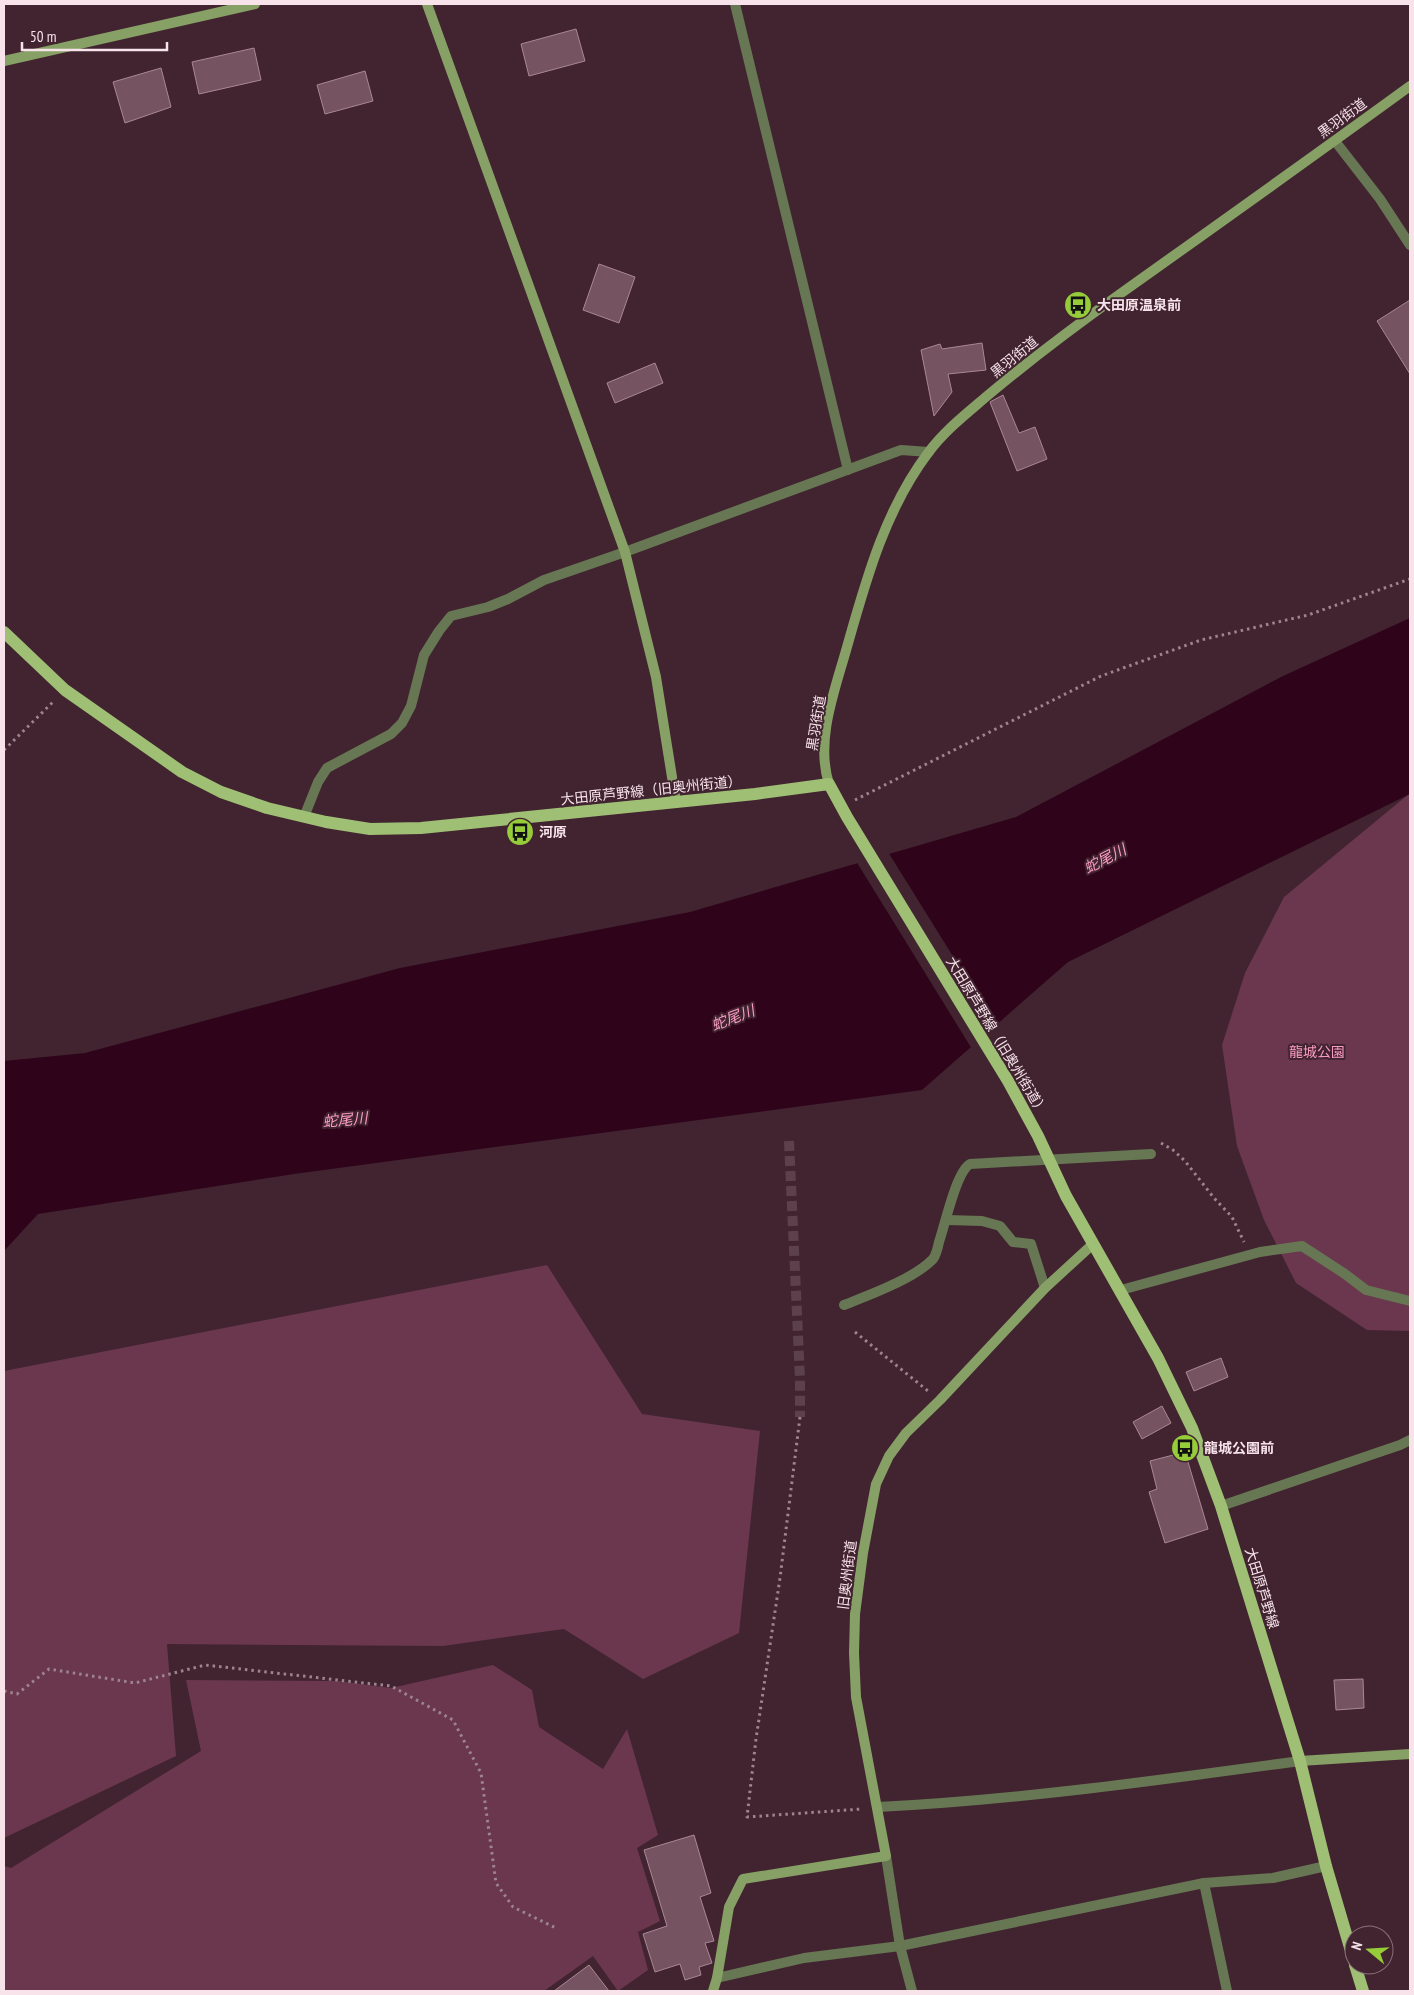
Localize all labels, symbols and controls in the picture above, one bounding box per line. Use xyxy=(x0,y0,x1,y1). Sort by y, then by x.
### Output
scale bar xyxy=(22,20,168,52)
text: 50 m xyxy=(30,27,56,46)
street label: 黒羽街道 xyxy=(1314,94,1370,142)
bus stop icon: 大田原温泉前 xyxy=(1063,290,1093,320)
place label: 大田原温泉前 xyxy=(1097,296,1181,314)
street label: 黒羽街道 xyxy=(987,332,1041,382)
street label: 黒羽街道 xyxy=(803,694,829,752)
street label: 大田原芦野線（旧奥州街道） xyxy=(560,772,742,808)
bus stop icon: 河原 xyxy=(505,817,535,847)
place label: 河原 xyxy=(539,823,567,841)
water label: 蛇尾川 xyxy=(1080,839,1131,877)
street label: 大田原芦野線（旧奥州街道） xyxy=(942,953,1052,1119)
water label: 蛇尾川 xyxy=(708,1000,759,1034)
park label: 龍城公園 xyxy=(1289,1043,1345,1061)
water label: 蛇尾川 xyxy=(322,1108,370,1131)
bus stop icon: 龍城公園前 xyxy=(1170,1433,1200,1463)
place label: 龍城公園前 xyxy=(1204,1439,1274,1457)
street label: 旧奥州街道 xyxy=(834,1539,860,1611)
street label: 大田原芦野線 xyxy=(1241,1545,1283,1631)
north arrow xyxy=(1344,1925,1394,1975)
text: N xyxy=(1347,1940,1366,1952)

